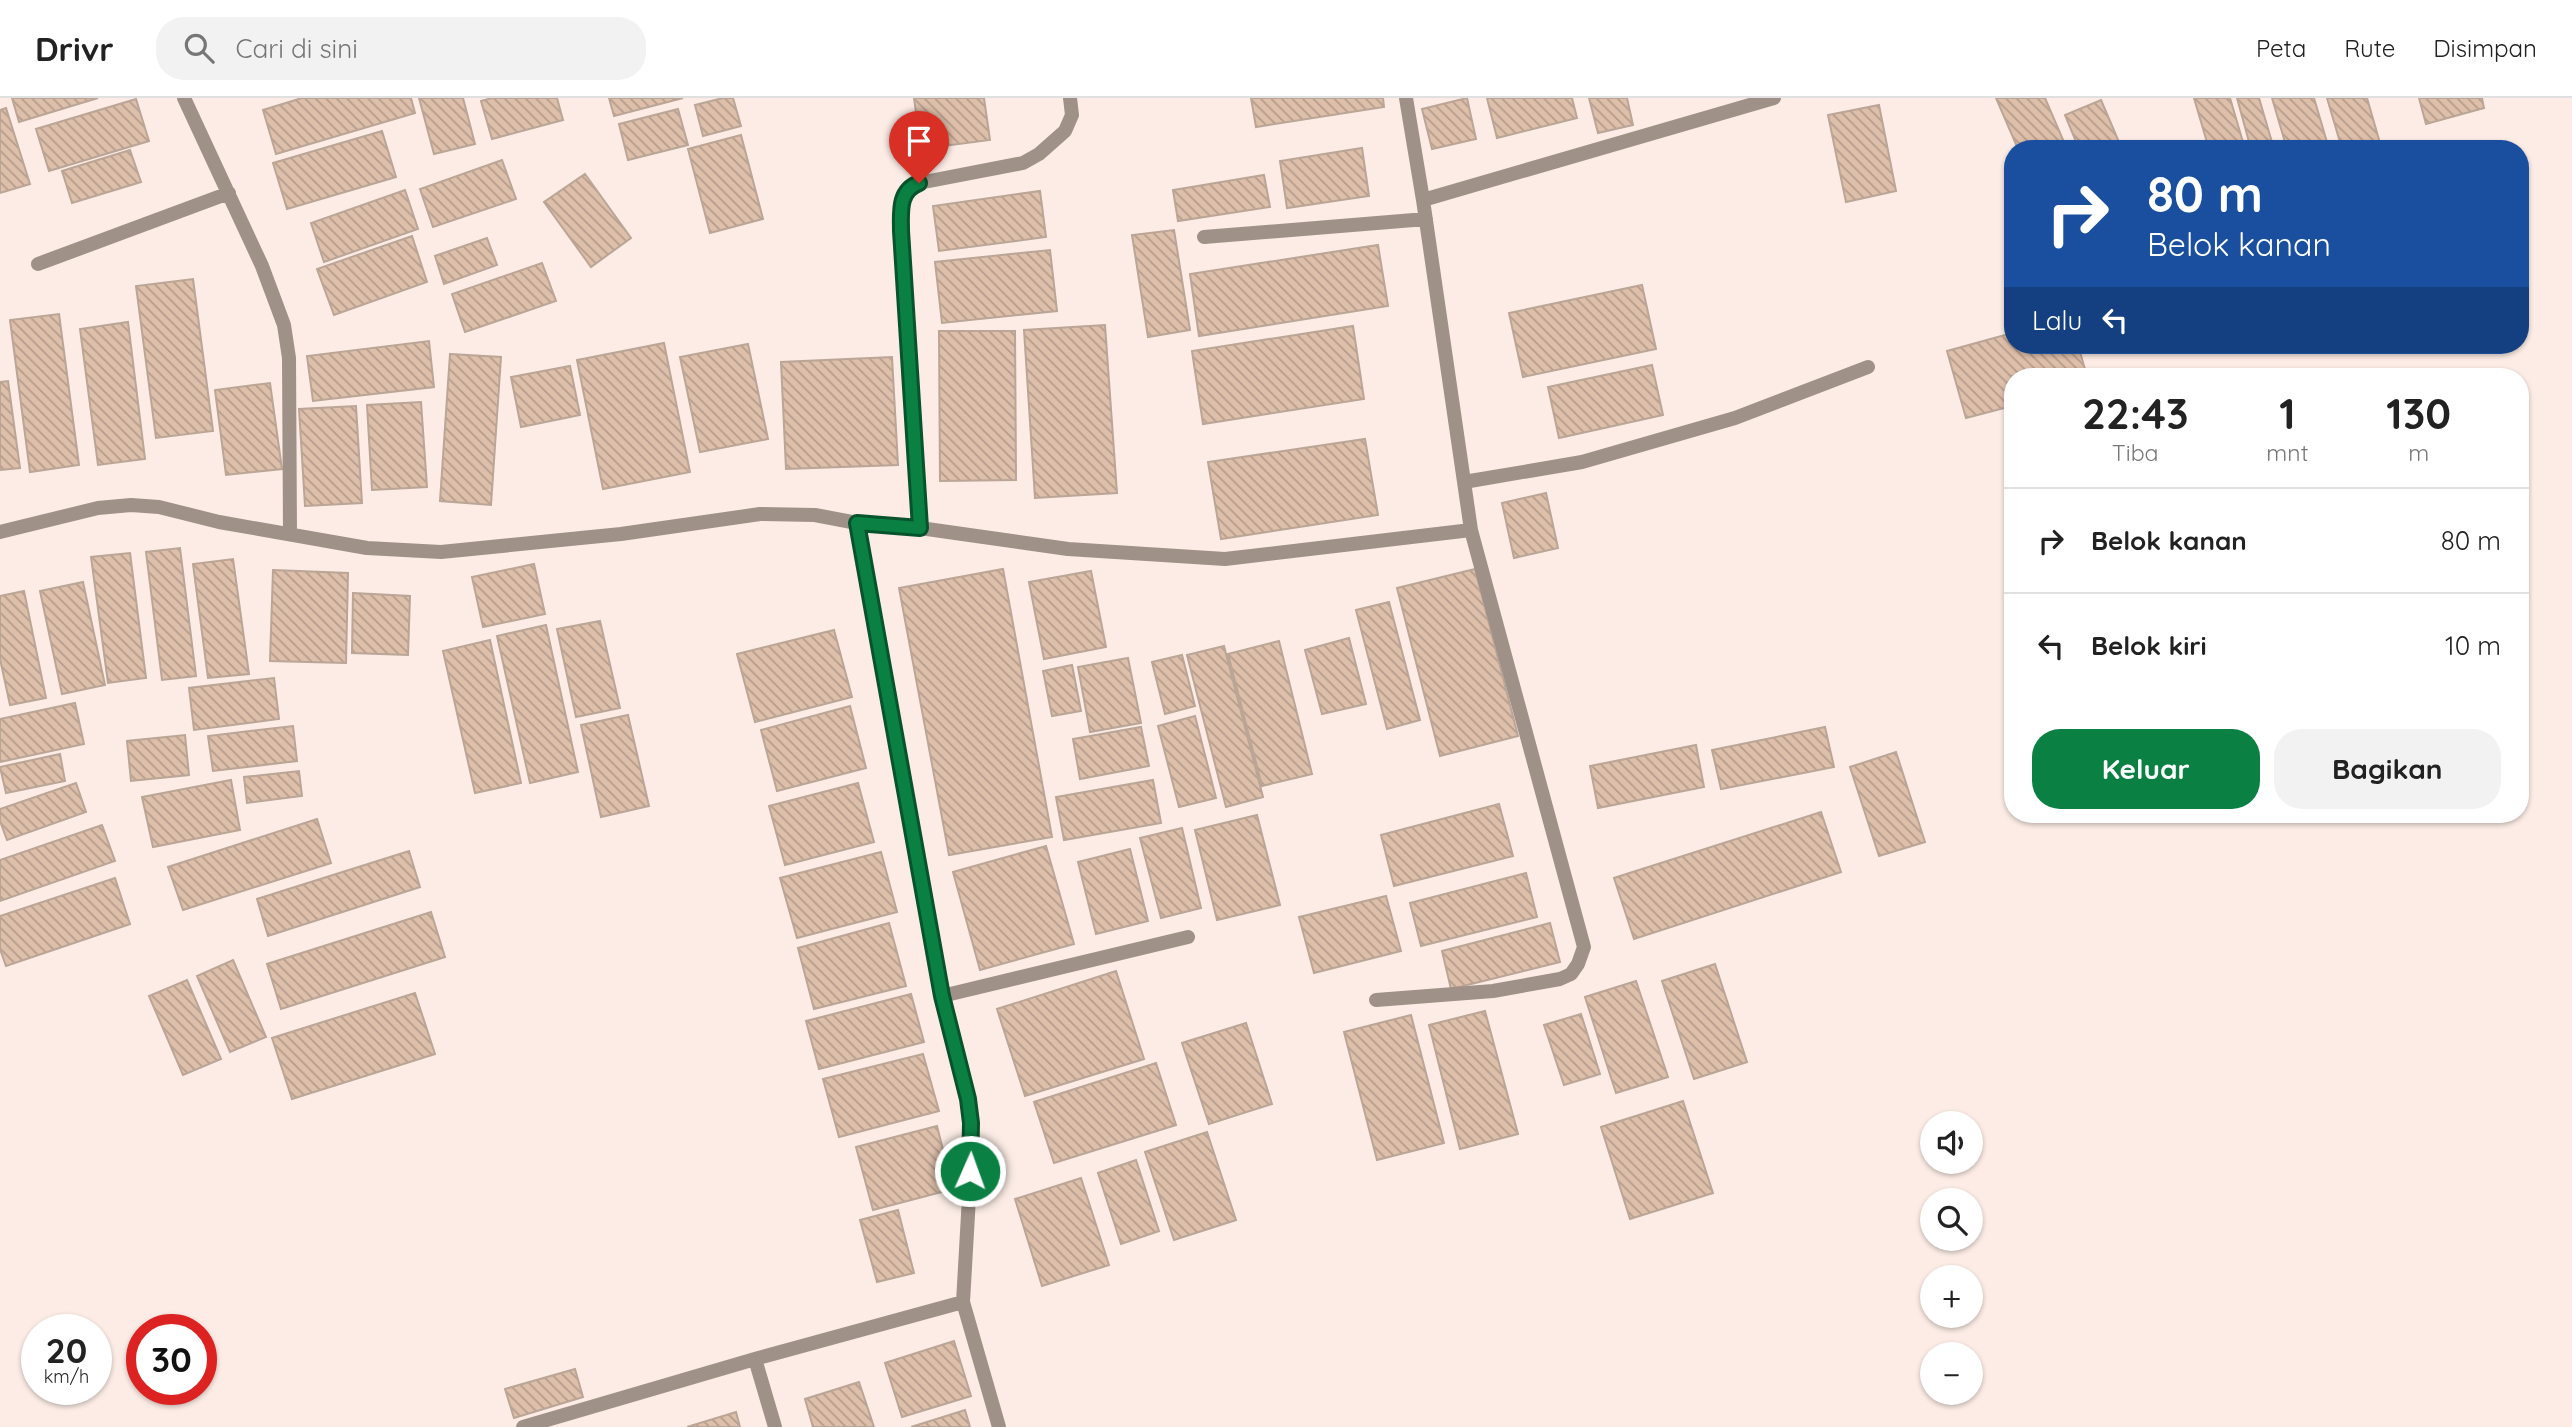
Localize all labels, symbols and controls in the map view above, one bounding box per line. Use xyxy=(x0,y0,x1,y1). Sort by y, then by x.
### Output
search box xyxy=(156,17,646,80)
text: Drivr xyxy=(35,28,114,69)
icon: search xyxy=(180,29,218,67)
text: Cari di sini xyxy=(236,32,358,65)
text: Peta xyxy=(2256,33,2306,63)
text: Rute xyxy=(2344,33,2395,63)
text: Disimpan xyxy=(2433,33,2537,63)
pin xyxy=(889,111,949,183)
icon: arrive xyxy=(900,122,938,160)
text: 80 m xyxy=(2147,163,2263,224)
icon: right xyxy=(2032,168,2123,259)
text: Belok kanan xyxy=(2147,224,2331,264)
icon: left xyxy=(2096,301,2134,339)
text: Lalu xyxy=(2032,304,2082,337)
text: 22:43 xyxy=(2082,387,2188,440)
text: 1 xyxy=(2279,387,2296,440)
text: 130 xyxy=(2386,387,2451,440)
text: Tiba xyxy=(2112,438,2159,467)
text: mnt xyxy=(2266,438,2308,467)
text: m xyxy=(2408,438,2429,467)
icon: right xyxy=(2032,522,2070,560)
text: Belok kanan xyxy=(2091,524,2247,557)
text: 80 m xyxy=(2441,524,2501,557)
icon: left xyxy=(2032,627,2070,665)
text: Belok kiri xyxy=(2091,629,2207,662)
text: 10 m xyxy=(2445,629,2501,662)
button: Keluar xyxy=(2032,729,2260,809)
button: Bagikan xyxy=(2274,729,2501,809)
map controls xyxy=(1920,1111,1983,1405)
button: sound xyxy=(1920,1111,1983,1174)
position arrow xyxy=(933,1134,1007,1208)
button: search xyxy=(1920,1188,1983,1251)
button: + xyxy=(1920,1265,1983,1328)
speed limit sign: 30 xyxy=(126,1314,217,1405)
text: 20 xyxy=(46,1328,87,1372)
button: − xyxy=(1920,1342,1983,1405)
text: km/h xyxy=(44,1365,89,1388)

